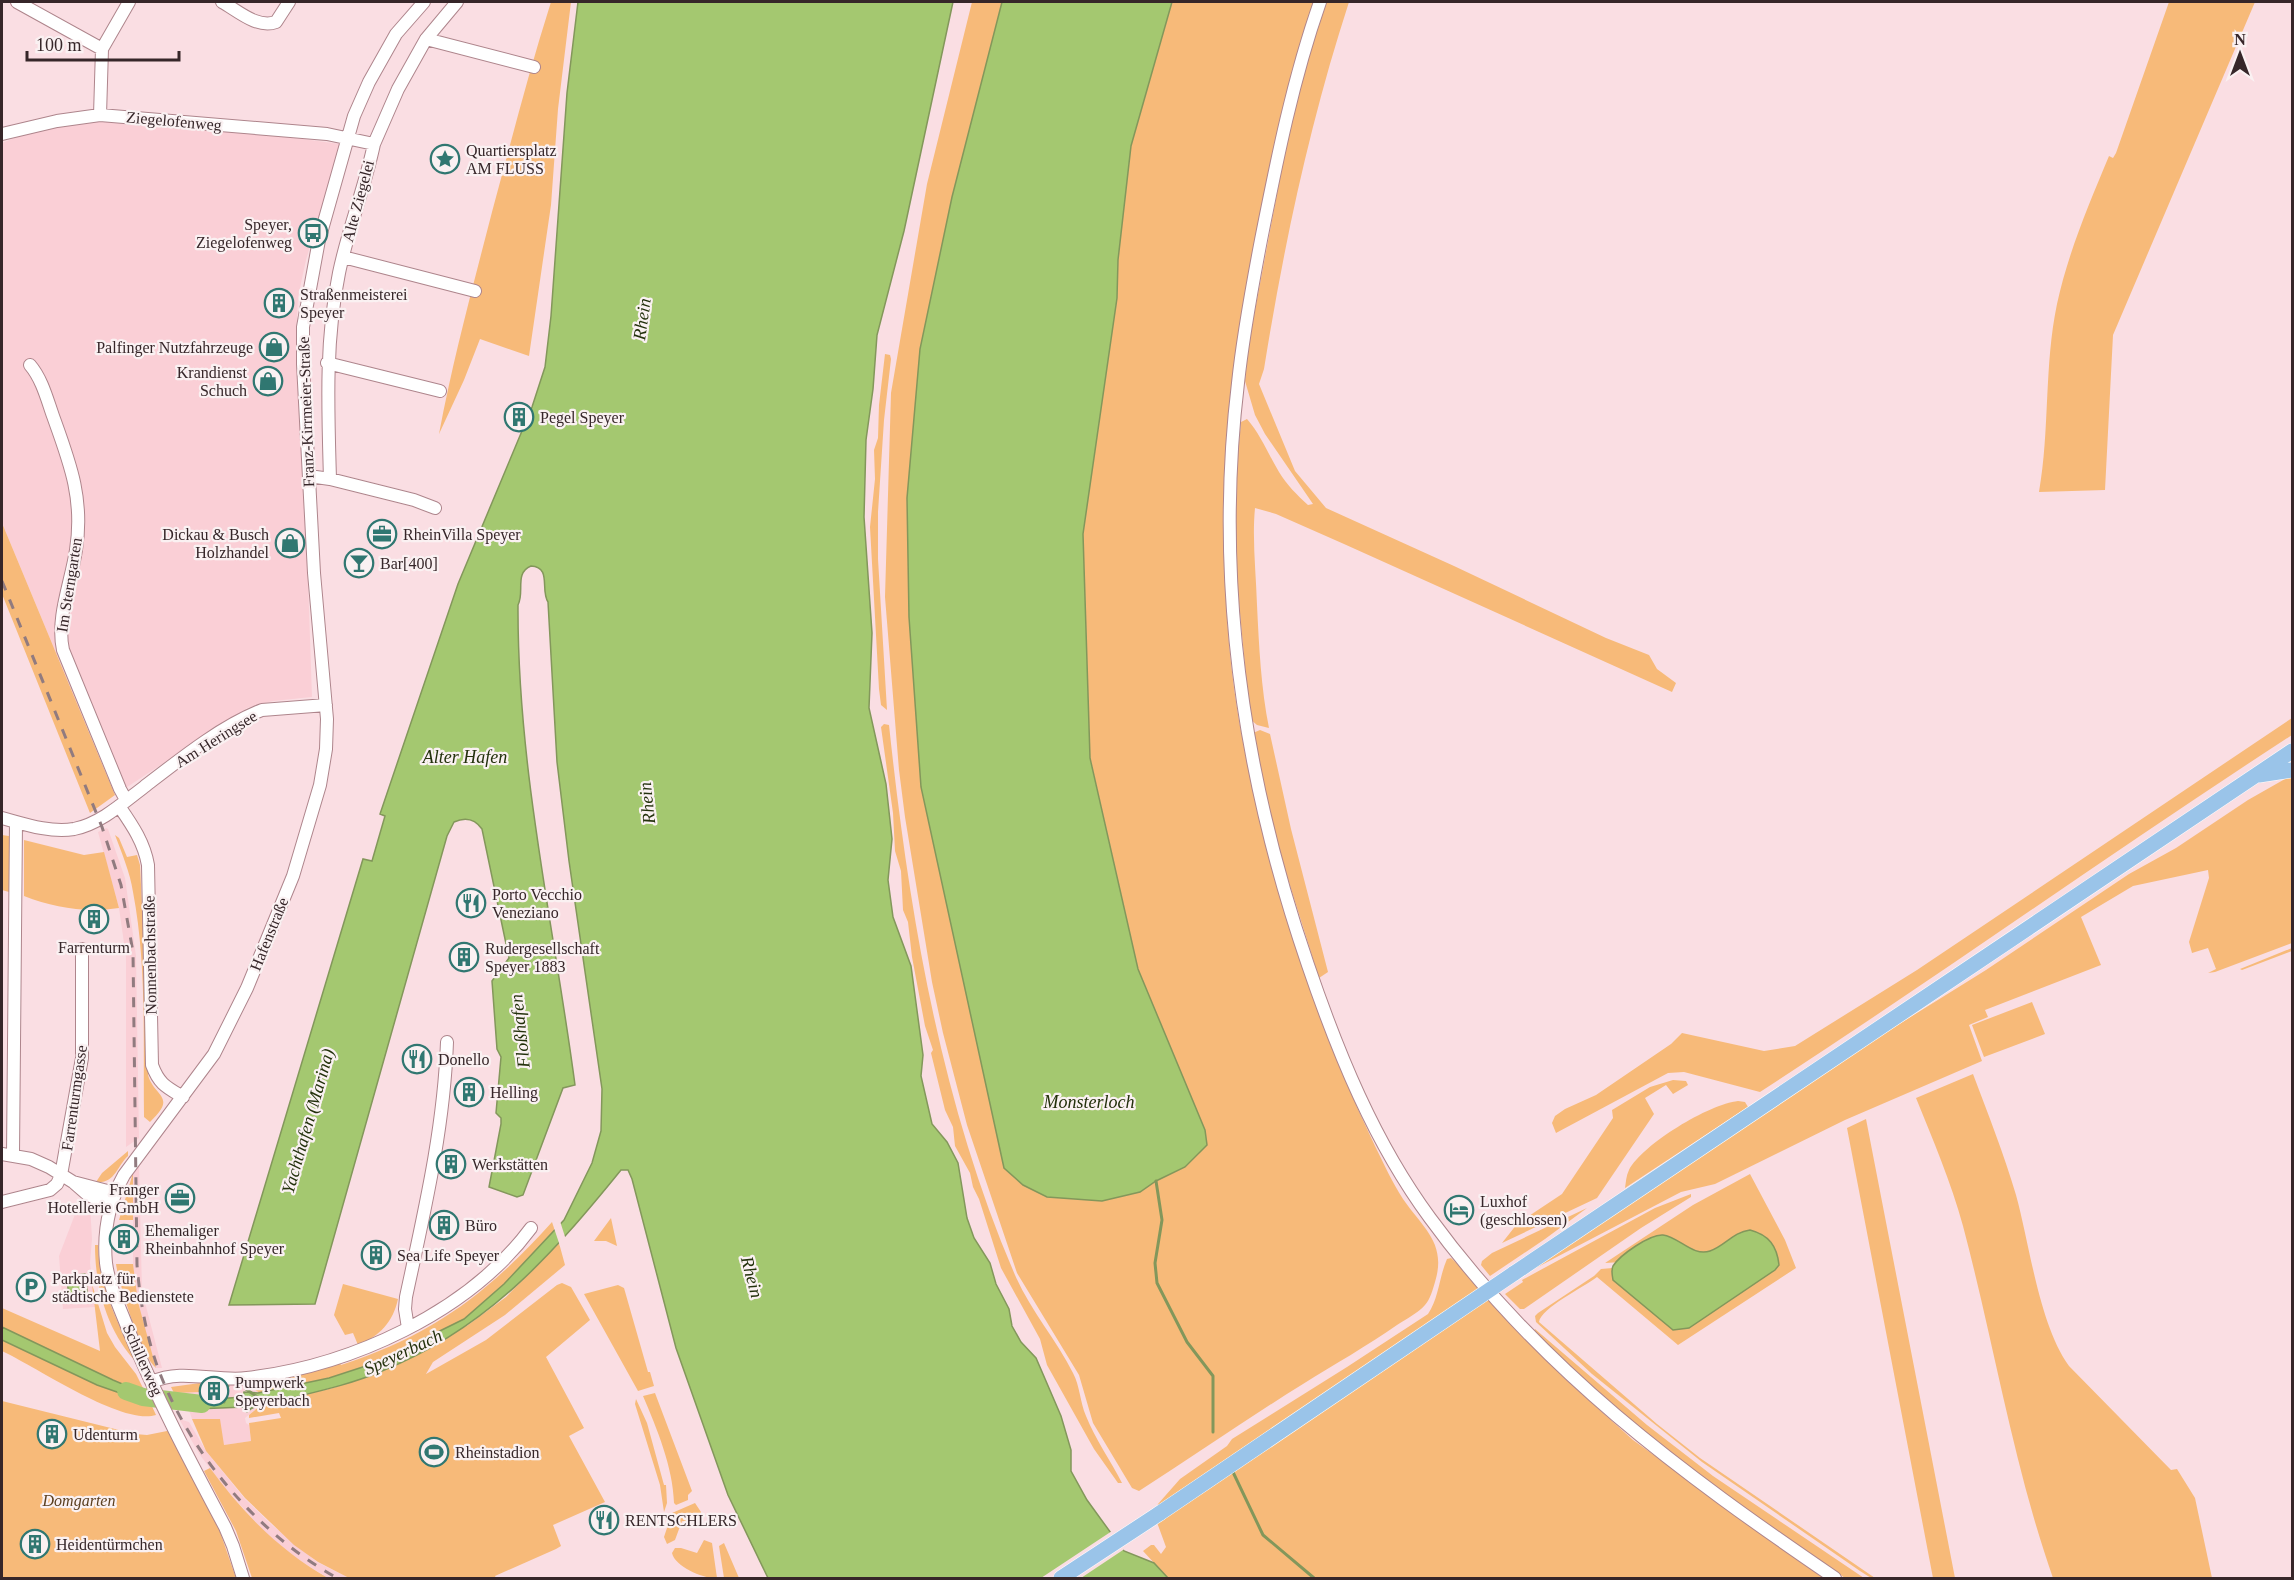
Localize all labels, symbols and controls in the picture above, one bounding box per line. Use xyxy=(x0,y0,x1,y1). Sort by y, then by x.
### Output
scale bar xyxy=(27,24,178,62)
north arrow xyxy=(2210,24,2270,84)
text: N xyxy=(2234,31,2246,48)
text: 100 m xyxy=(36,35,82,55)
street label: Ziegelofenweg xyxy=(125,108,223,135)
place label: Quartiersplatz AM FLUSS xyxy=(466,142,557,177)
place icon: Quartiersplatz AM FLUSS xyxy=(429,143,461,175)
street label: Alte Ziegelei xyxy=(339,158,378,244)
place label: Speyer, Ziegelofenweg xyxy=(196,216,292,252)
bus stop icon: Speyer, Ziegelofenweg xyxy=(297,217,329,249)
place label: Straßenmeisterei Speyer xyxy=(300,286,408,322)
building icon: Straßenmeisterei Speyer xyxy=(263,287,295,319)
water label: Rhein xyxy=(629,297,655,342)
shop icon: Palfinger Nutzfahrzeuge xyxy=(258,331,290,363)
street label: Franz-Kirrmeier-Straße xyxy=(295,336,317,488)
place label: Palfinger Nutzfahrzeuge xyxy=(96,339,253,357)
place label: Krandienst Schuch xyxy=(177,364,248,399)
shop icon: Krandienst Schuch xyxy=(252,365,284,397)
building icon: Pegel Speyer xyxy=(503,401,535,433)
place label: Pegel Speyer xyxy=(540,409,625,427)
office icon: RheinVilla Speyer xyxy=(366,518,398,550)
place label: Dickau & Busch Holzhandel xyxy=(162,526,270,561)
place label: RheinVilla Speyer xyxy=(403,526,521,544)
shop icon: Dickau & Busch Holzhandel xyxy=(274,527,306,559)
street label: Im Sterngarten xyxy=(53,536,86,634)
bar icon: Bar[400] xyxy=(343,547,375,579)
place label: Bar[400] xyxy=(380,555,438,572)
street label: Am Heringsee xyxy=(172,707,260,772)
water label: Alter Hafen xyxy=(422,747,507,767)
water label: Rhein xyxy=(635,781,659,826)
place label: Porto Vecchio Veneziano xyxy=(492,886,582,921)
restaurant icon: Porto Vecchio Veneziano xyxy=(455,887,487,919)
street label: Nonnenbachstraße xyxy=(140,895,160,1015)
street label: Hafenstraße xyxy=(247,895,291,973)
building icon: Farrenturm xyxy=(78,903,110,935)
place label: Farrenturm xyxy=(58,939,131,956)
place label: Rudergesellschaft Speyer 1883 xyxy=(485,940,600,976)
building icon: Rudergesellschaft Speyer 1883 xyxy=(448,941,480,973)
water label: Floßhafen xyxy=(506,993,534,1070)
restaurant icon: Donello xyxy=(401,1043,433,1075)
street label: Farrenturmgasse xyxy=(58,1044,91,1152)
water label: Yachthafen (Marina) xyxy=(278,1046,339,1196)
place label: Donello xyxy=(438,1051,490,1068)
building icon: Helling xyxy=(453,1076,485,1108)
place label: Helling xyxy=(490,1084,538,1102)
water label: Monsterloch xyxy=(1043,1092,1134,1112)
building icon: Werkstätten xyxy=(435,1148,467,1180)
place label: Werkstätten xyxy=(472,1156,548,1173)
place label: Franger Hotellerie GmbH xyxy=(47,1181,160,1216)
office icon: Franger Hotellerie GmbH xyxy=(164,1182,196,1214)
place label: Luxhof (geschlossen) xyxy=(1480,1193,1567,1229)
hotel icon: Luxhof (geschlossen) xyxy=(1443,1194,1475,1226)
building icon: Büro xyxy=(428,1209,460,1241)
place label: Büro xyxy=(465,1217,497,1234)
place label: Ehemaliger Rheinbahnhof Speyer xyxy=(145,1222,285,1258)
building icon: Ehemaliger Rheinbahnhof Speyer xyxy=(108,1223,140,1255)
building icon: Sea Life Speyer xyxy=(360,1239,392,1271)
place label: Sea Life Speyer xyxy=(397,1247,500,1265)
water label: Rhein xyxy=(737,1253,767,1300)
place label: Parkplatz für städtische Bedienstete xyxy=(52,1270,194,1305)
parking icon: Parkplatz für städtische Bedienstete xyxy=(15,1271,47,1303)
street label: Schillerweg xyxy=(119,1322,166,1399)
water label: Speyerbach xyxy=(361,1325,445,1379)
place label: Pumpwerk Speyerbach xyxy=(235,1374,310,1410)
building icon: Pumpwerk Speyerbach xyxy=(198,1375,230,1407)
building icon: Udenturm xyxy=(36,1418,68,1450)
place label: Udenturm xyxy=(73,1426,138,1443)
sports icon: Rheinstadion xyxy=(418,1436,450,1468)
place label: Rheinstadion xyxy=(455,1444,539,1461)
park label: Domgarten xyxy=(42,1492,115,1510)
restaurant icon: RENTSCHLERS xyxy=(588,1504,620,1536)
place label: RENTSCHLERS xyxy=(625,1512,737,1529)
building icon: Heidentürmchen xyxy=(19,1528,51,1560)
place label: Heidentürmchen xyxy=(56,1536,163,1553)

